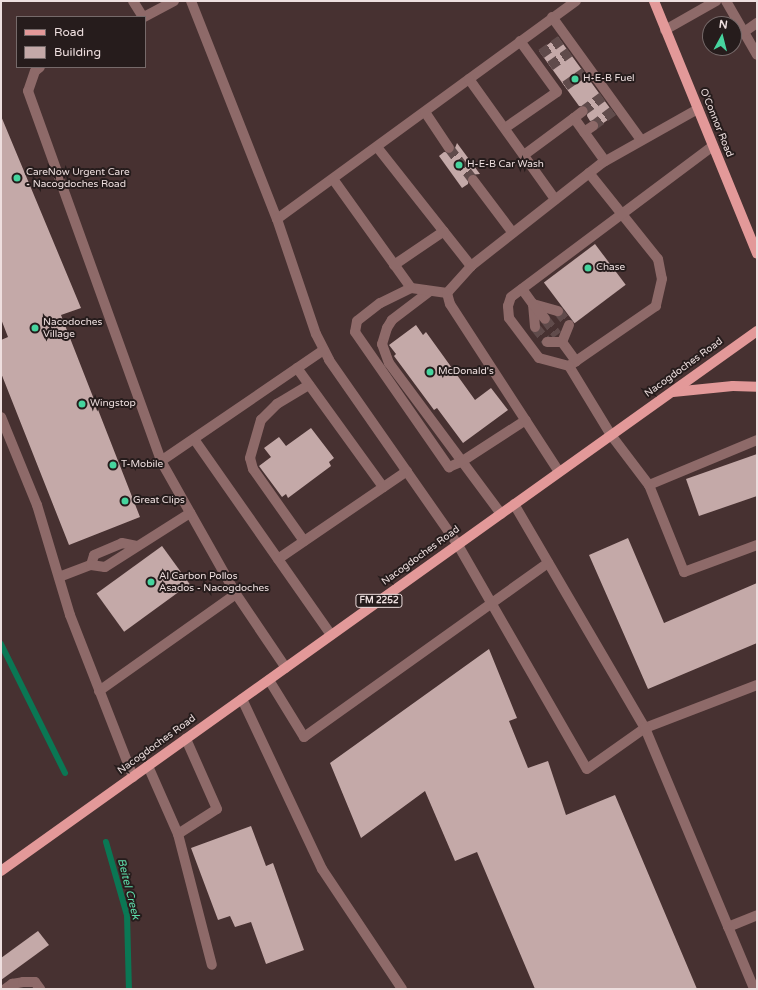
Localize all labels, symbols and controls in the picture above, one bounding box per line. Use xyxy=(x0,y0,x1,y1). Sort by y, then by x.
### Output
legend xyxy=(16,16,146,68)
north arrow xyxy=(702,16,742,56)
text: N xyxy=(718,18,729,32)
text: Road xyxy=(54,25,84,39)
text: Building xyxy=(54,45,101,59)
place label: H-E-B Fuel xyxy=(583,73,635,85)
marker: H-E-B Fuel xyxy=(570,74,580,84)
street label: O'Connor Road xyxy=(697,87,735,159)
place label: H-E-B Car Wash xyxy=(467,159,544,171)
marker: H-E-B Car Wash xyxy=(454,160,464,170)
place label: CareNow Urgent Care - Nacogdoches Road xyxy=(26,166,130,190)
marker: CareNow Urgent Care - Nacogdoches Road xyxy=(11,172,23,184)
place label: Chase xyxy=(596,262,625,274)
marker: Chase xyxy=(583,263,593,273)
place label: Nacodoches Village xyxy=(43,316,102,340)
marker: Nacodoches Village xyxy=(30,323,40,333)
street label: Nacogdoches Road xyxy=(643,336,725,400)
place label: McDonald's xyxy=(438,366,494,378)
marker: McDonald's xyxy=(425,367,435,377)
place label: Wingstop xyxy=(90,398,136,410)
marker: Wingstop xyxy=(77,399,87,409)
place label: T-Mobile xyxy=(121,459,163,471)
marker: T-Mobile xyxy=(108,460,118,470)
place label: Great Clips xyxy=(133,495,185,507)
marker: Great Clips xyxy=(120,496,130,506)
street label: Nacogdoches Road xyxy=(380,524,462,588)
place label: Al Carbon Pollos Asados - Nacogdoches xyxy=(159,570,269,594)
marker: Al Carbon Pollos Asados - Nacogdoches xyxy=(146,577,156,587)
road number: FM 2252 xyxy=(355,594,403,608)
street label: Nacogdoches Road xyxy=(116,713,198,777)
water label: Beitel Creek xyxy=(114,857,142,921)

